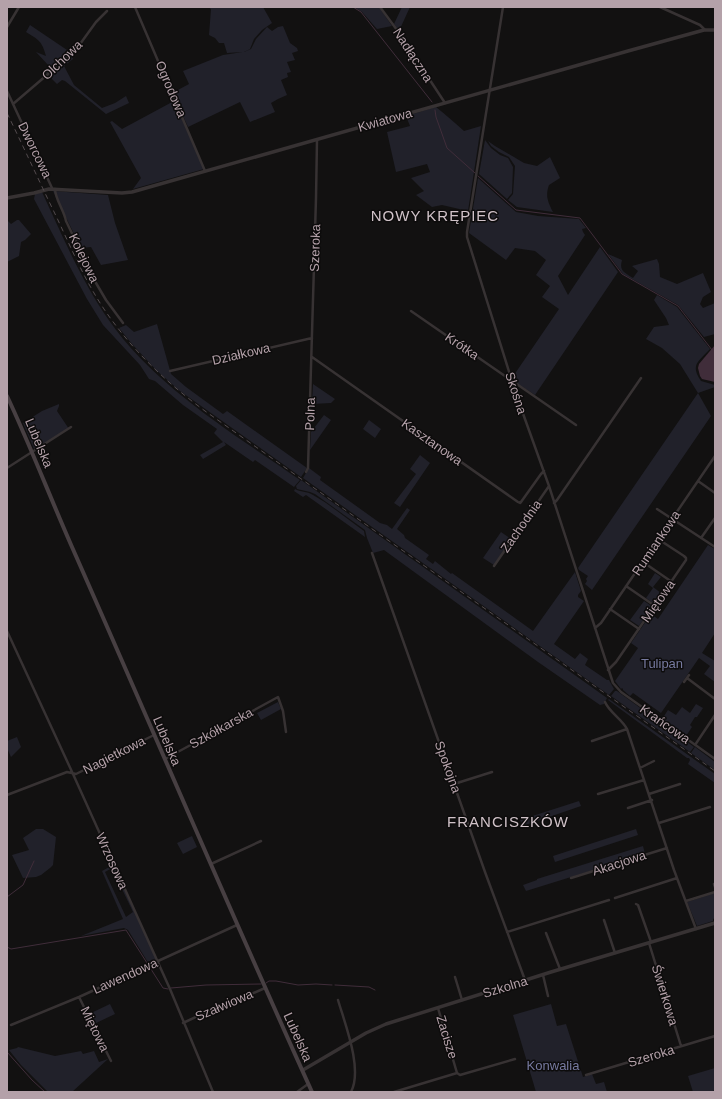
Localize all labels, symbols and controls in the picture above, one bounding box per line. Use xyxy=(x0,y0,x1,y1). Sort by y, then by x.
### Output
street label: Nadłączna xyxy=(390,25,436,85)
street label: Olchowa xyxy=(39,37,86,83)
street label: Ogrodowa xyxy=(152,58,190,120)
street label: Kwiatowa xyxy=(356,105,415,135)
street label: Dworcowa xyxy=(15,119,55,181)
district label: NOWY KRĘPIEC xyxy=(371,207,499,224)
street label: Szeroka xyxy=(307,223,323,272)
street label: Kolejowa xyxy=(66,231,103,286)
street label: Krótka xyxy=(442,329,482,363)
street label: Działkowa xyxy=(210,340,272,368)
street label: Skośna xyxy=(502,370,530,417)
street label: Polna xyxy=(302,396,318,431)
street label: Lubelska xyxy=(22,416,56,471)
street label: Kasztanowa xyxy=(399,416,466,469)
street label: Zachodnia xyxy=(497,496,545,555)
street label: Rumiankowa xyxy=(629,507,684,578)
street label: Miętowa xyxy=(638,576,678,625)
park label: Tulipan xyxy=(641,656,683,671)
street label: Krańcowa xyxy=(637,701,694,747)
street label: Szkółkarska xyxy=(187,704,256,752)
street label: Lubelska xyxy=(150,714,184,769)
street label: Nagietkowa xyxy=(80,733,148,777)
street label: Spokojna xyxy=(432,739,465,796)
district label: FRANCISZKÓW xyxy=(447,813,569,830)
street label: Wrzosowa xyxy=(93,830,131,892)
street label: Akacjowa xyxy=(590,847,649,879)
street label: Lawendowa xyxy=(90,955,160,997)
street label: Świerkowa xyxy=(649,963,682,1028)
street label: Szkolna xyxy=(481,973,530,1001)
street label: Szałwiowa xyxy=(193,986,256,1024)
street label: Miętowa xyxy=(78,1004,113,1055)
street label: Lubelska xyxy=(281,1010,316,1065)
street label: Zacisze xyxy=(433,1013,461,1061)
street label: Szeroka xyxy=(626,1042,677,1070)
park label: Konwalia xyxy=(527,1058,580,1073)

